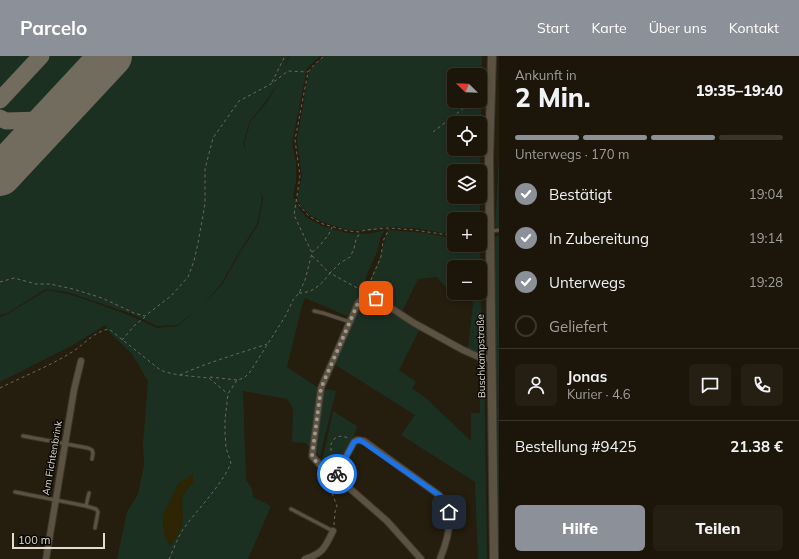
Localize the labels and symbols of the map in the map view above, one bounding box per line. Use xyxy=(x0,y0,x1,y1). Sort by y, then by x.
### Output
north arrow xyxy=(447,68,487,108)
pin xyxy=(359,281,393,315)
street label: Buschkampstraße xyxy=(474,314,488,398)
street label: Am Fichtenbrink xyxy=(39,419,65,496)
courier xyxy=(317,454,357,494)
pin xyxy=(432,495,466,529)
scale bar xyxy=(12,531,105,550)

